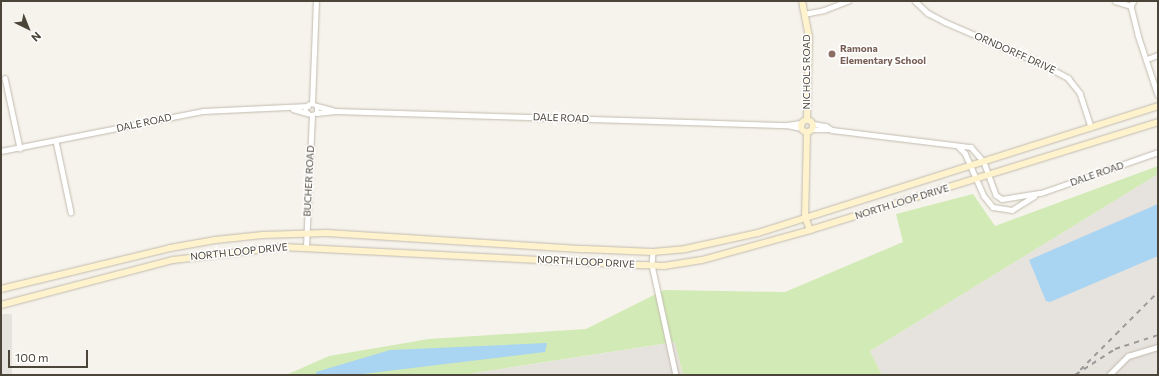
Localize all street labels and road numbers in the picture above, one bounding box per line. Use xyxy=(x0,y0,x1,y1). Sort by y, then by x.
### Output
street label: ORNDORFF DRIVE xyxy=(973,30,1057,76)
street label: NICHOLS ROAD xyxy=(801,34,813,110)
street label: DALE ROAD xyxy=(115,111,173,135)
street label: DALE ROAD xyxy=(533,111,589,125)
street label: BUCHER ROAD xyxy=(301,145,317,217)
street label: DALE ROAD xyxy=(1068,159,1126,189)
street label: NORTH LOOP DRIVE xyxy=(854,182,950,222)
street label: NORTH LOOP DRIVE xyxy=(190,241,288,263)
street label: NORTH LOOP DRIVE xyxy=(537,253,635,271)

